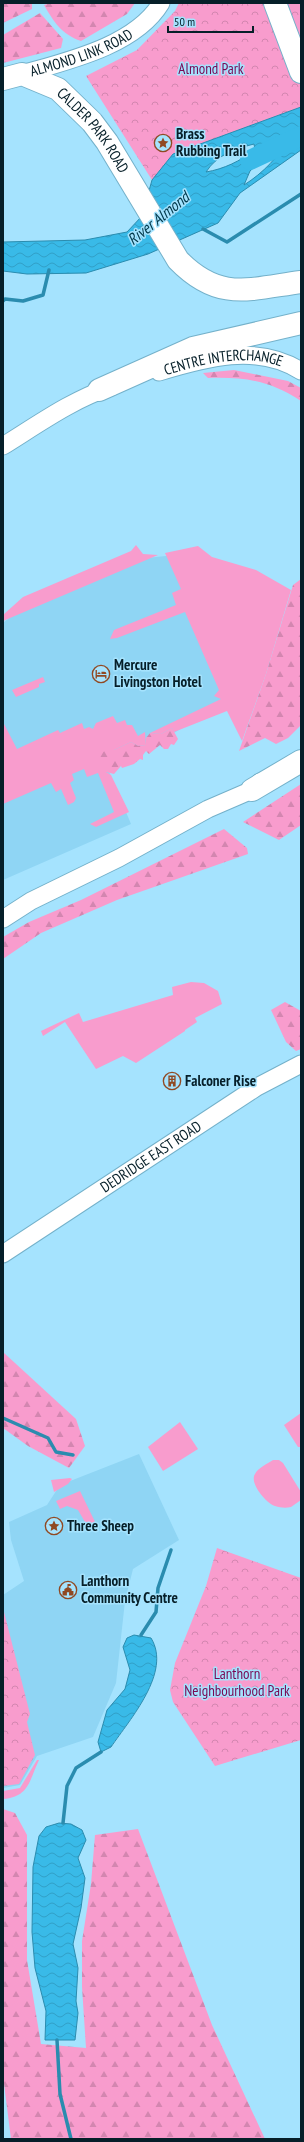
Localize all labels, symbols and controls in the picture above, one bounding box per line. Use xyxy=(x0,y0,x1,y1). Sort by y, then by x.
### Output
scale bar xyxy=(168,8,253,34)
text: 50 m xyxy=(174,14,195,29)
street label: ALMOND LINK ROAD xyxy=(28,24,136,80)
park label: Almond Park xyxy=(178,59,244,78)
street label: CALDER PARK ROAD xyxy=(53,83,133,176)
place label: Brass Rubbing Trail xyxy=(176,124,247,160)
place icon: Brass Rubbing Trail xyxy=(153,133,173,153)
water label: River Almond xyxy=(123,186,195,249)
street label: CENTRE INTERCHANGE xyxy=(162,345,286,379)
place label: Mercure Livingston Hotel xyxy=(114,655,202,691)
hotel icon: Mercure Livingston Hotel xyxy=(91,664,111,684)
building icon: Falconer Rise xyxy=(162,1071,182,1091)
place label: Falconer Rise xyxy=(185,1071,256,1090)
street label: DEDRIDGE EAST ROAD xyxy=(97,1116,205,1196)
place icon: Three Sheep xyxy=(44,1516,64,1536)
place label: Three Sheep xyxy=(67,1516,134,1535)
place label: Lanthorn Community Centre xyxy=(81,1571,178,1607)
public building icon: Lanthorn Community Centre xyxy=(58,1580,78,1600)
park label: Lanthorn Neighbourhood Park xyxy=(184,1664,290,1700)

